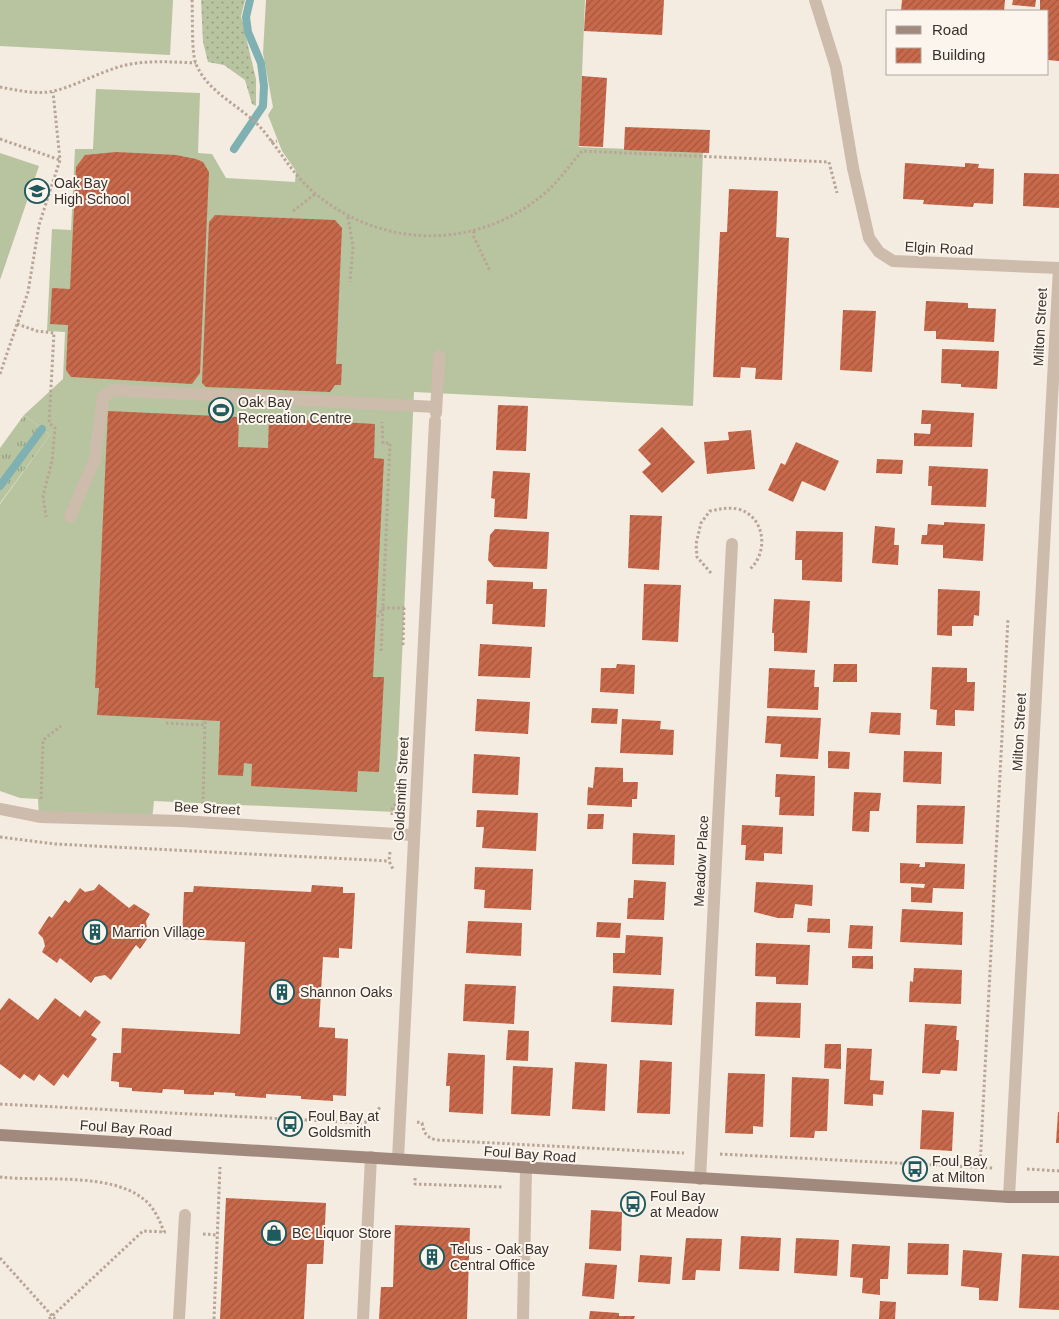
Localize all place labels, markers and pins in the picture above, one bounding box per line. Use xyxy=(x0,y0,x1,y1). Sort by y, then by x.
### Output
place label: Oak Bay High School xyxy=(54,175,130,207)
school or university icon: Oak Bay High School xyxy=(24,178,50,204)
place label: Oak Bay Recreation Centre xyxy=(238,394,352,426)
sports icon: Oak Bay Recreation Centre xyxy=(208,397,234,423)
building icon: Marrion Village xyxy=(82,919,108,945)
place label: Marrion Village xyxy=(112,924,205,940)
building icon: Shannon Oaks xyxy=(269,979,295,1005)
place label: Shannon Oaks xyxy=(300,984,393,1000)
place label: Foul Bay at Goldsmith xyxy=(308,1108,379,1140)
bus stop icon: Foul Bay at Goldsmith xyxy=(277,1111,303,1137)
place label: Foul Bay at Milton xyxy=(932,1153,987,1185)
bus stop icon: Foul Bay at Milton xyxy=(902,1156,928,1182)
place label: Foul Bay at Meadow xyxy=(650,1188,719,1220)
bus stop icon: Foul Bay at Meadow xyxy=(620,1191,646,1217)
shop icon: BC Liquor Store xyxy=(261,1220,287,1246)
place label: BC Liquor Store xyxy=(292,1225,392,1241)
place label: Telus - Oak Bay Central Office xyxy=(450,1241,549,1273)
building icon: Telus - Oak Bay Central Office xyxy=(419,1244,445,1270)

